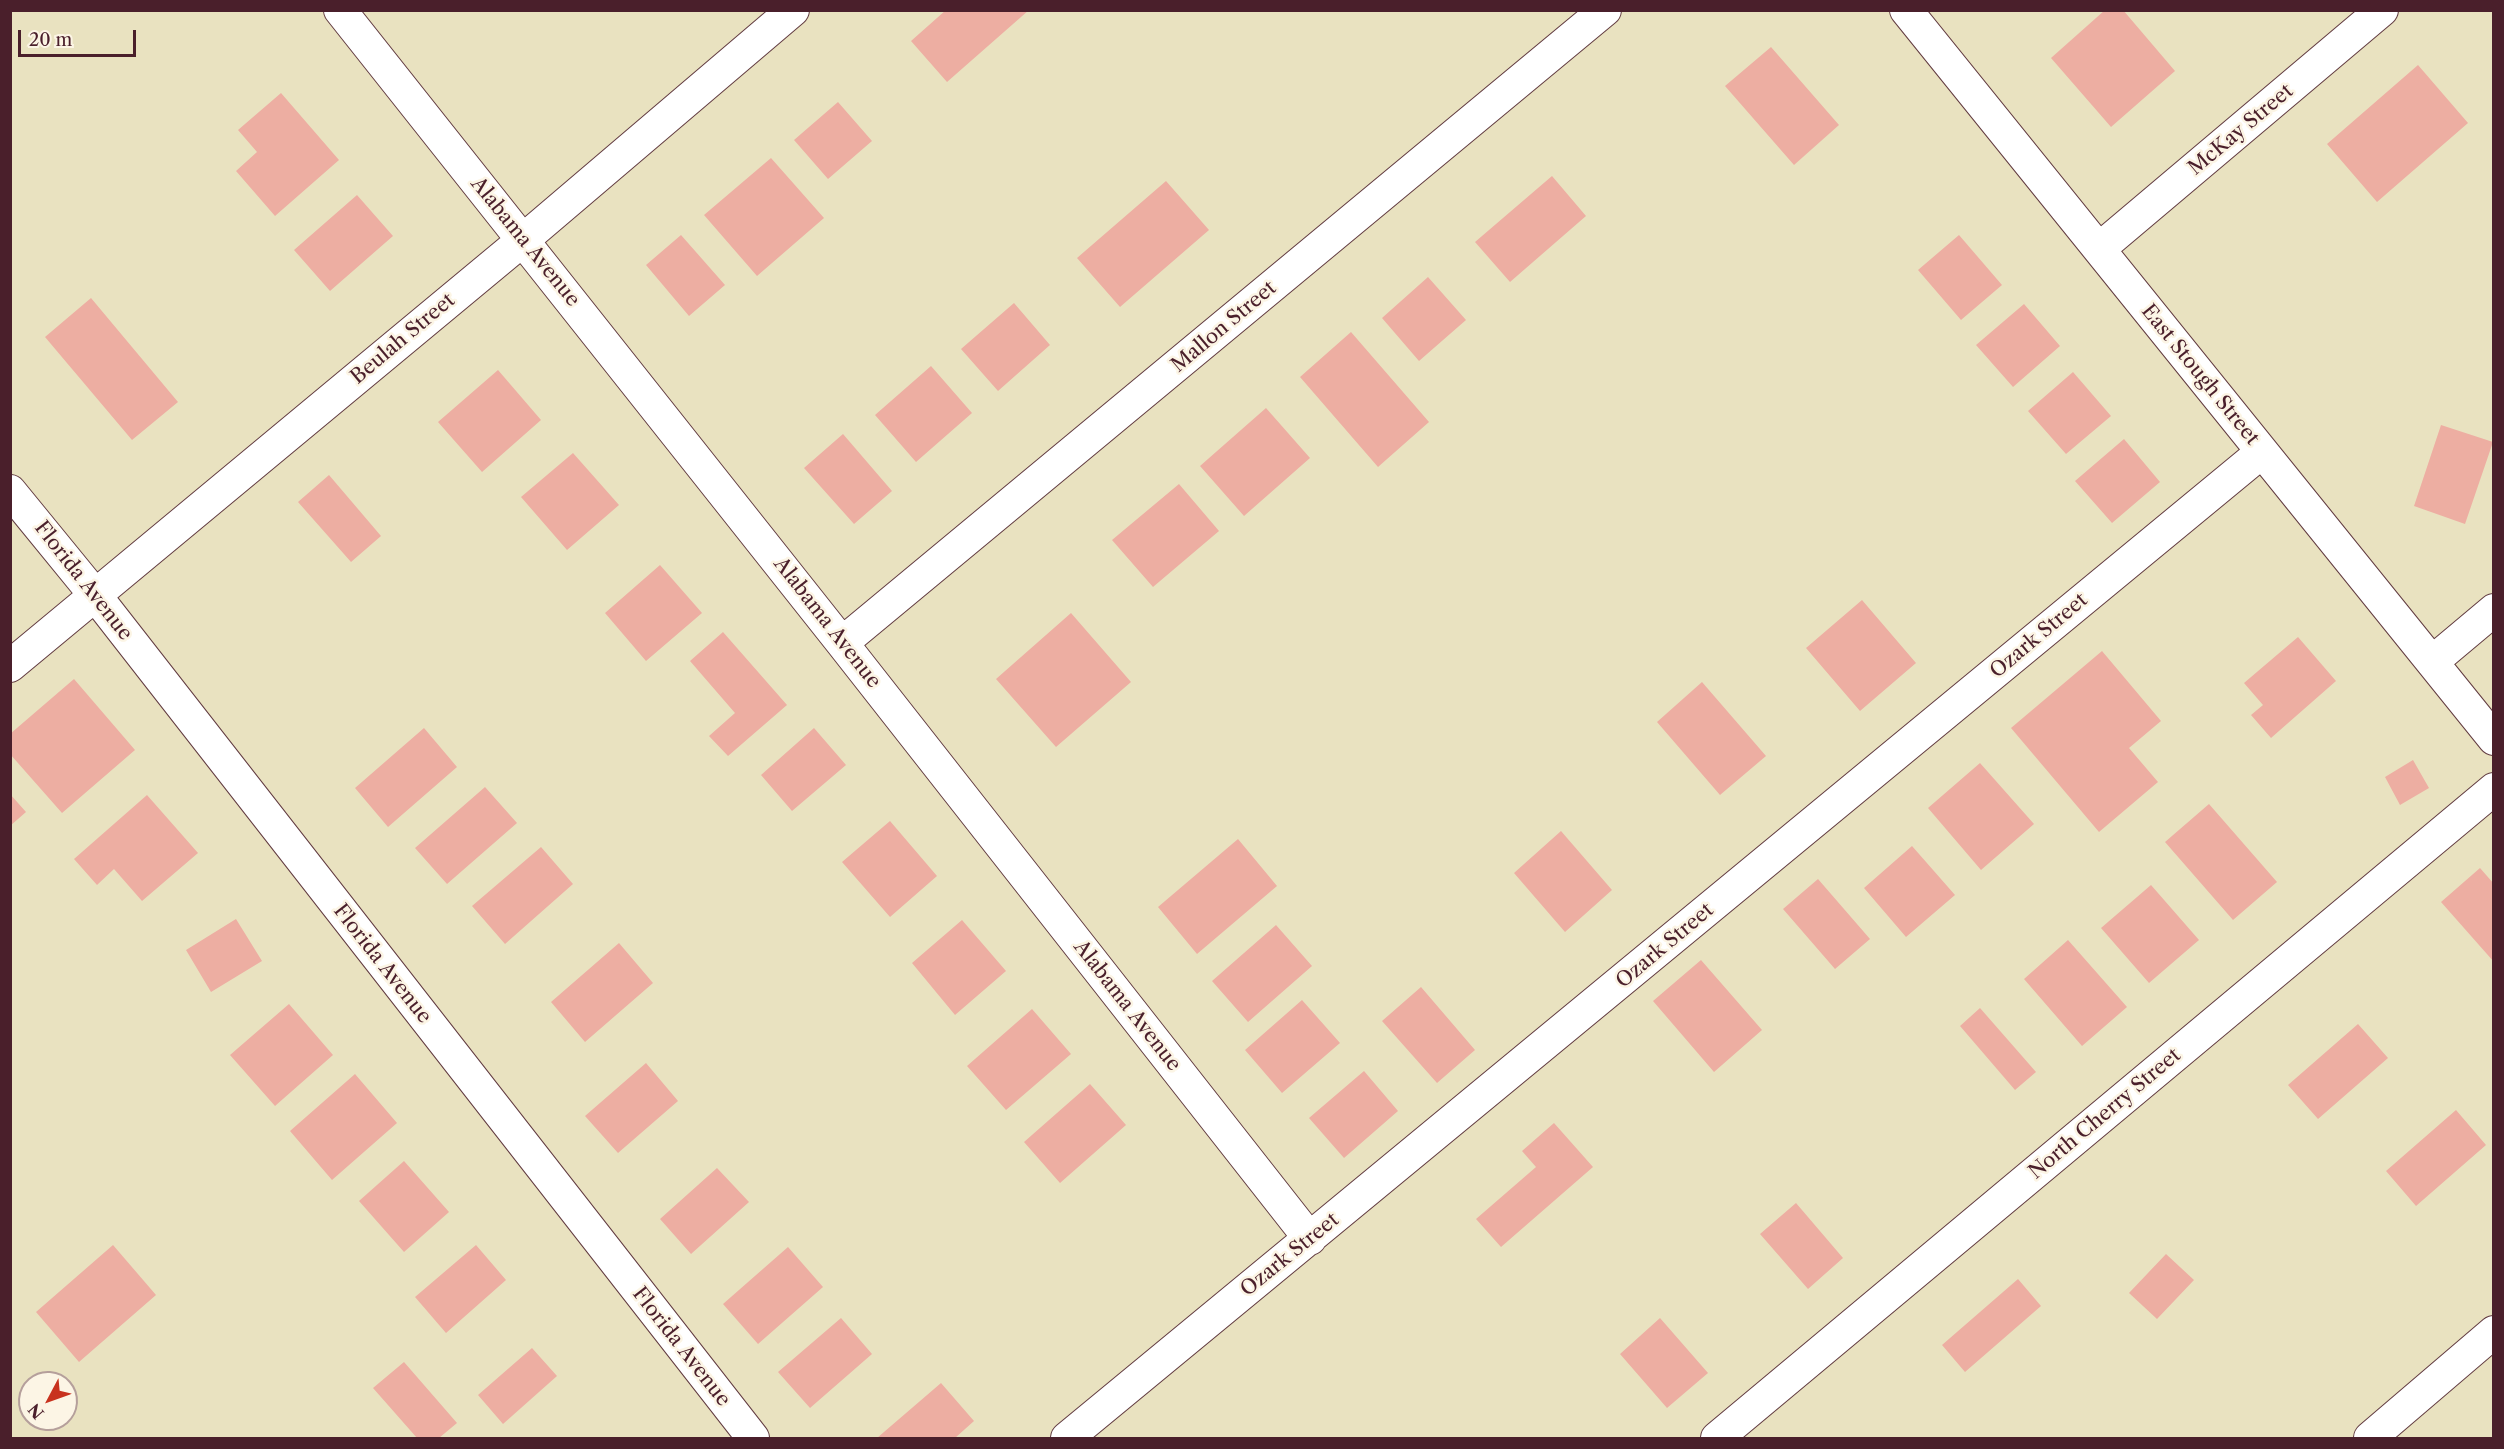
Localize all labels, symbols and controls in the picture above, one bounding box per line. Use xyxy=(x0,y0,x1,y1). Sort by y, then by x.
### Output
scale bar xyxy=(21,18,140,56)
text: 20 m xyxy=(29,29,72,51)
street label: McKay Street xyxy=(2184,79,2298,181)
street label: Alabama Avenue xyxy=(465,172,585,312)
street label: Mallon Street xyxy=(1167,276,1281,378)
street label: Beulah Street xyxy=(346,289,460,389)
street label: East Stough Street xyxy=(2136,300,2264,450)
street label: Florida Avenue xyxy=(29,517,137,645)
street label: Alabama Avenue xyxy=(768,553,886,693)
street label: Ozark Street xyxy=(1986,588,2092,684)
street label: Ozark Street xyxy=(1612,898,1718,994)
street label: Florida Avenue xyxy=(328,900,436,1028)
street label: Alabama Avenue xyxy=(1068,936,1186,1076)
street label: North Cherry Street xyxy=(2024,1044,2186,1184)
street label: Ozark Street xyxy=(1236,1208,1344,1302)
street label: Florida Avenue xyxy=(627,1283,735,1411)
north arrow xyxy=(18,1371,78,1431)
text: N xyxy=(24,1400,48,1423)

